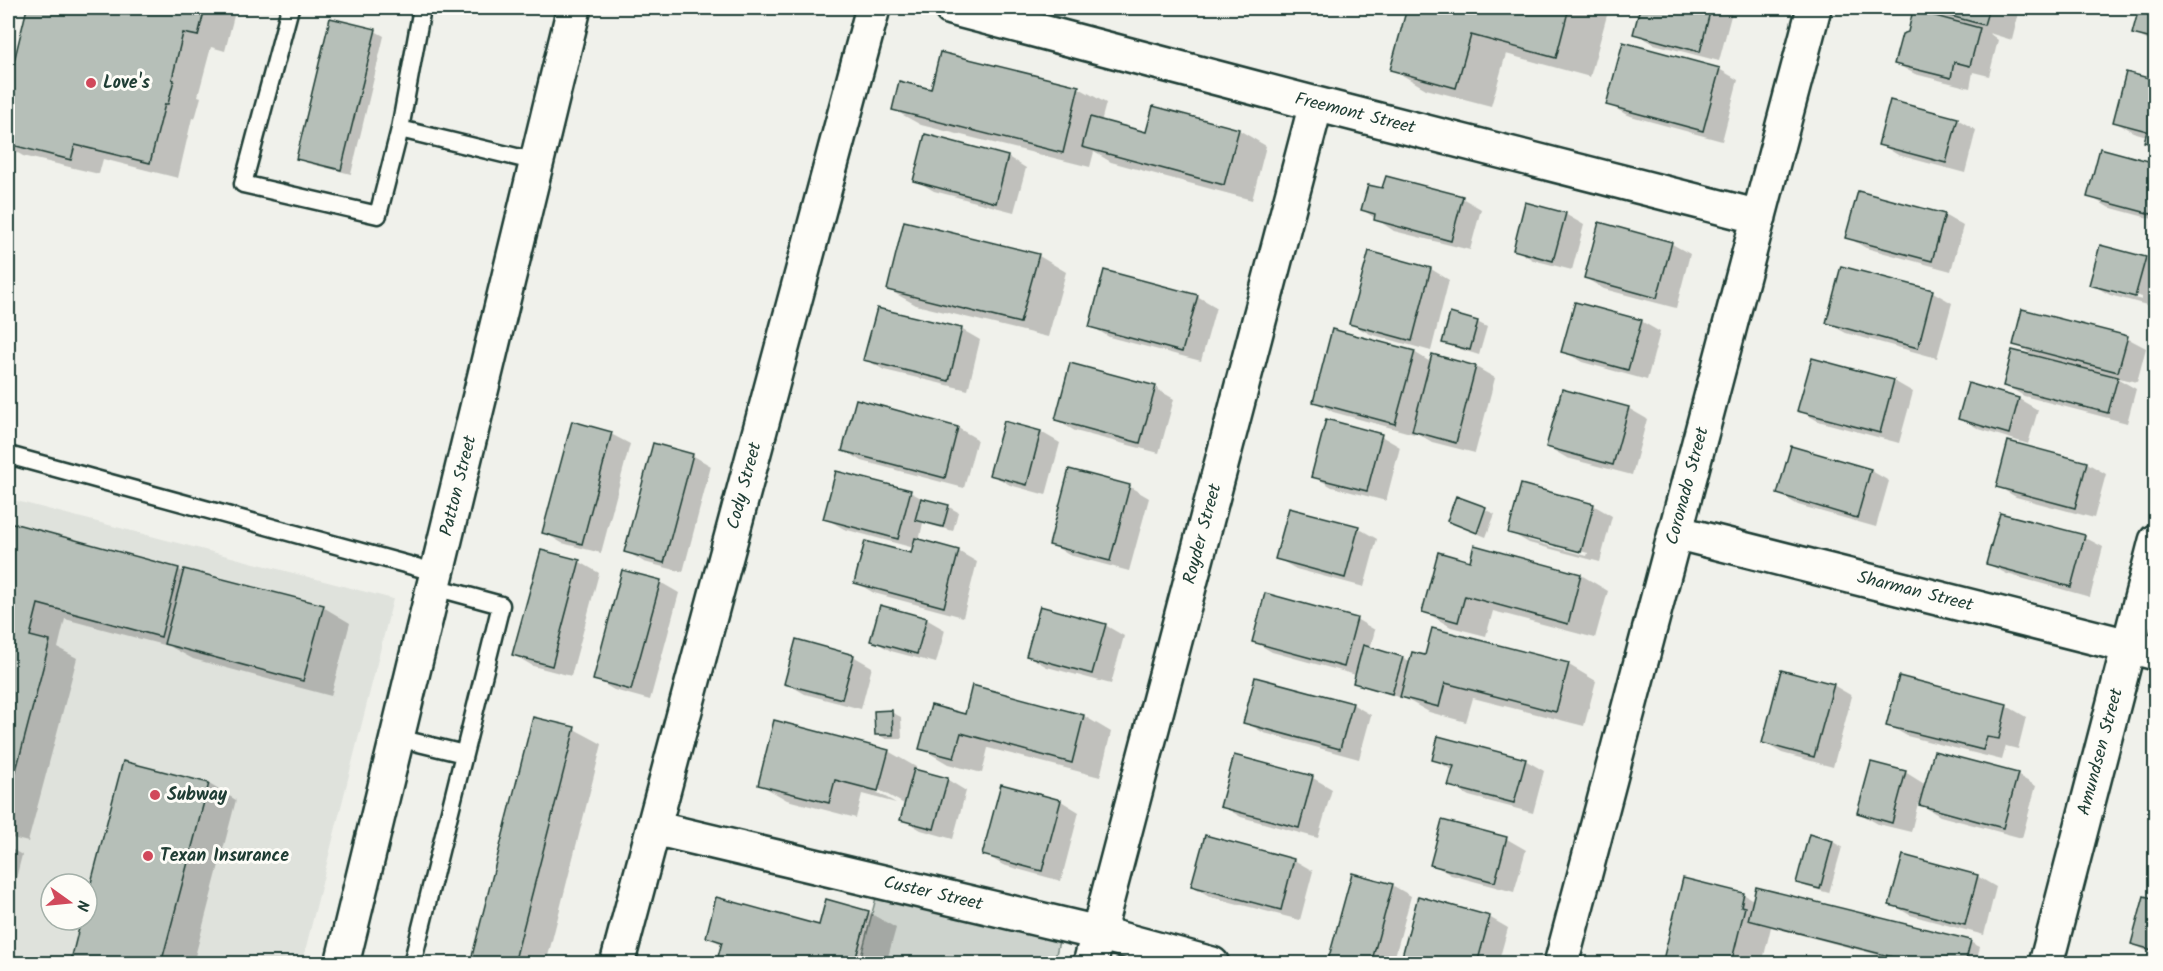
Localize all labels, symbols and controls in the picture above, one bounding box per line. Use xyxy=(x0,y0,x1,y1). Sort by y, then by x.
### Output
place label: Love's xyxy=(103,69,150,98)
marker: Love's xyxy=(84,76,98,90)
street label: Freemont Street xyxy=(1292,85,1419,143)
street label: Coronado Street xyxy=(1658,423,1718,548)
street label: Patton Street xyxy=(433,432,486,539)
street label: Cody Street xyxy=(719,438,771,533)
street label: Royder Street xyxy=(1176,479,1231,588)
street label: Sharman Street xyxy=(1854,564,1977,621)
street label: Amundsen Street xyxy=(2070,684,2132,819)
place label: Subway xyxy=(167,781,228,810)
marker: Subway xyxy=(148,788,162,802)
place label: Texan Insurance xyxy=(160,842,289,871)
marker: Texan Insurance xyxy=(141,849,155,863)
street label: Custer Street xyxy=(881,869,986,920)
north arrow xyxy=(39,872,99,932)
text: N xyxy=(69,897,95,914)

